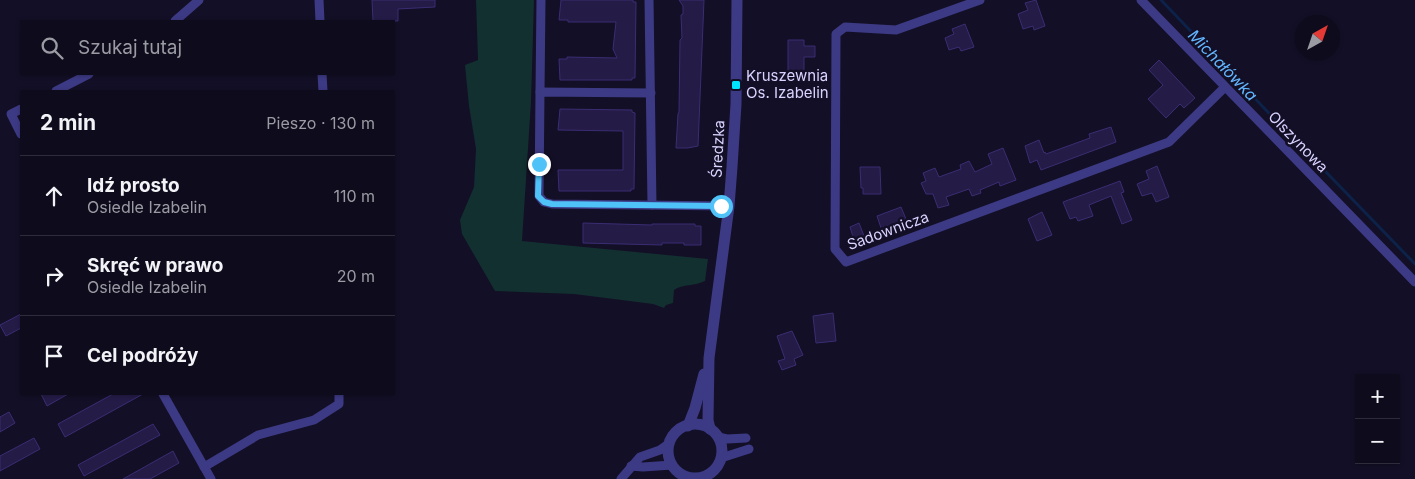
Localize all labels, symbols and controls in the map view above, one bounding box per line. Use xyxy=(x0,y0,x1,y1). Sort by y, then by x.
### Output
north arrow xyxy=(1295,15,1340,60)
search box xyxy=(20,20,395,75)
water label: Michałówka xyxy=(1184,25,1262,105)
icon: search xyxy=(38,34,66,62)
text: Szukaj tutaj xyxy=(78,36,182,59)
place label: Kruszewnia Os. Izabelin xyxy=(746,66,829,102)
marker: Kruszewnia Os. Izabelin xyxy=(730,79,742,91)
street label: Olszynowa xyxy=(1264,107,1332,176)
text: 2 min xyxy=(40,110,96,135)
text: Pieszo · 130 m xyxy=(266,113,375,133)
street label: Średzka xyxy=(706,120,729,178)
route end xyxy=(528,153,551,176)
text: Idź prosto xyxy=(87,174,180,197)
icon: ahead xyxy=(40,182,68,210)
text: 110 m xyxy=(333,186,375,206)
route start xyxy=(710,195,733,218)
text: Osiedle Izabelin xyxy=(87,197,207,217)
street label: Sadownicza xyxy=(844,207,931,254)
text: Skręć w prawo xyxy=(87,254,223,277)
icon: right xyxy=(40,262,68,290)
text: 20 m xyxy=(337,266,375,286)
text: Osiedle Izabelin xyxy=(87,277,207,297)
icon: arrive xyxy=(40,342,68,370)
text: Cel podróży xyxy=(87,344,199,367)
map controls xyxy=(1355,374,1400,464)
button: + xyxy=(1355,374,1400,419)
button: − xyxy=(1355,419,1400,464)

